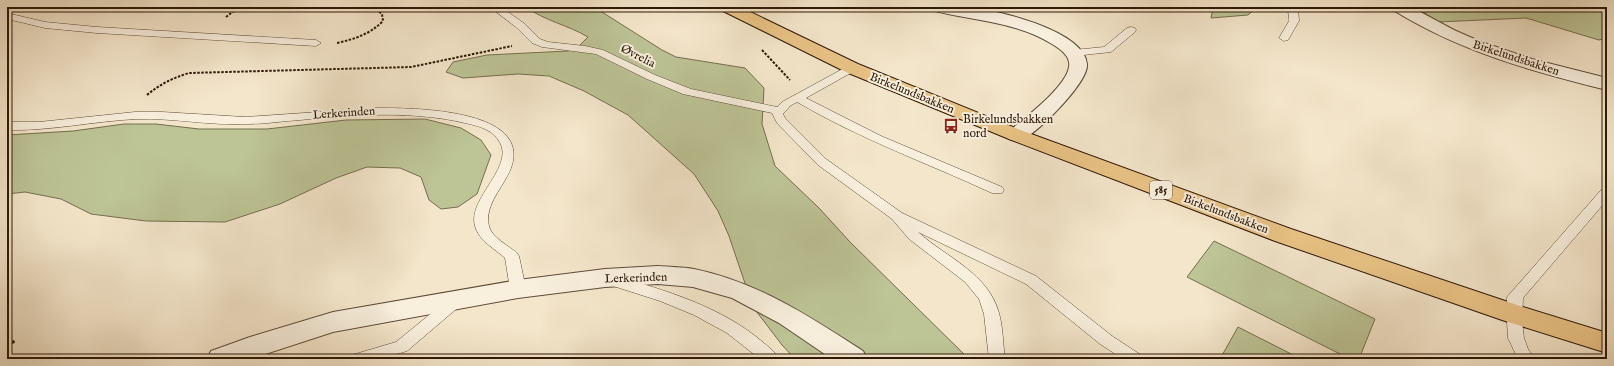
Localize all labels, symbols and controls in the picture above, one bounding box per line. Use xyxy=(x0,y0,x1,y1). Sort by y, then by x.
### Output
street label: Birkelundsbakken xyxy=(1471,37,1562,79)
street label: Øvrelia xyxy=(618,41,659,71)
street label: Birkelundsbakken xyxy=(867,69,957,117)
street label: Lerkerinden xyxy=(312,103,376,123)
place label: Birkelundsbakken nord xyxy=(963,112,1054,141)
bus stop icon: Birkelundsbakken nord xyxy=(942,117,960,135)
road number: 585 xyxy=(1150,181,1172,199)
street label: Birkelundsbakken xyxy=(1181,191,1271,237)
street label: Lerkerinden xyxy=(604,269,668,287)

